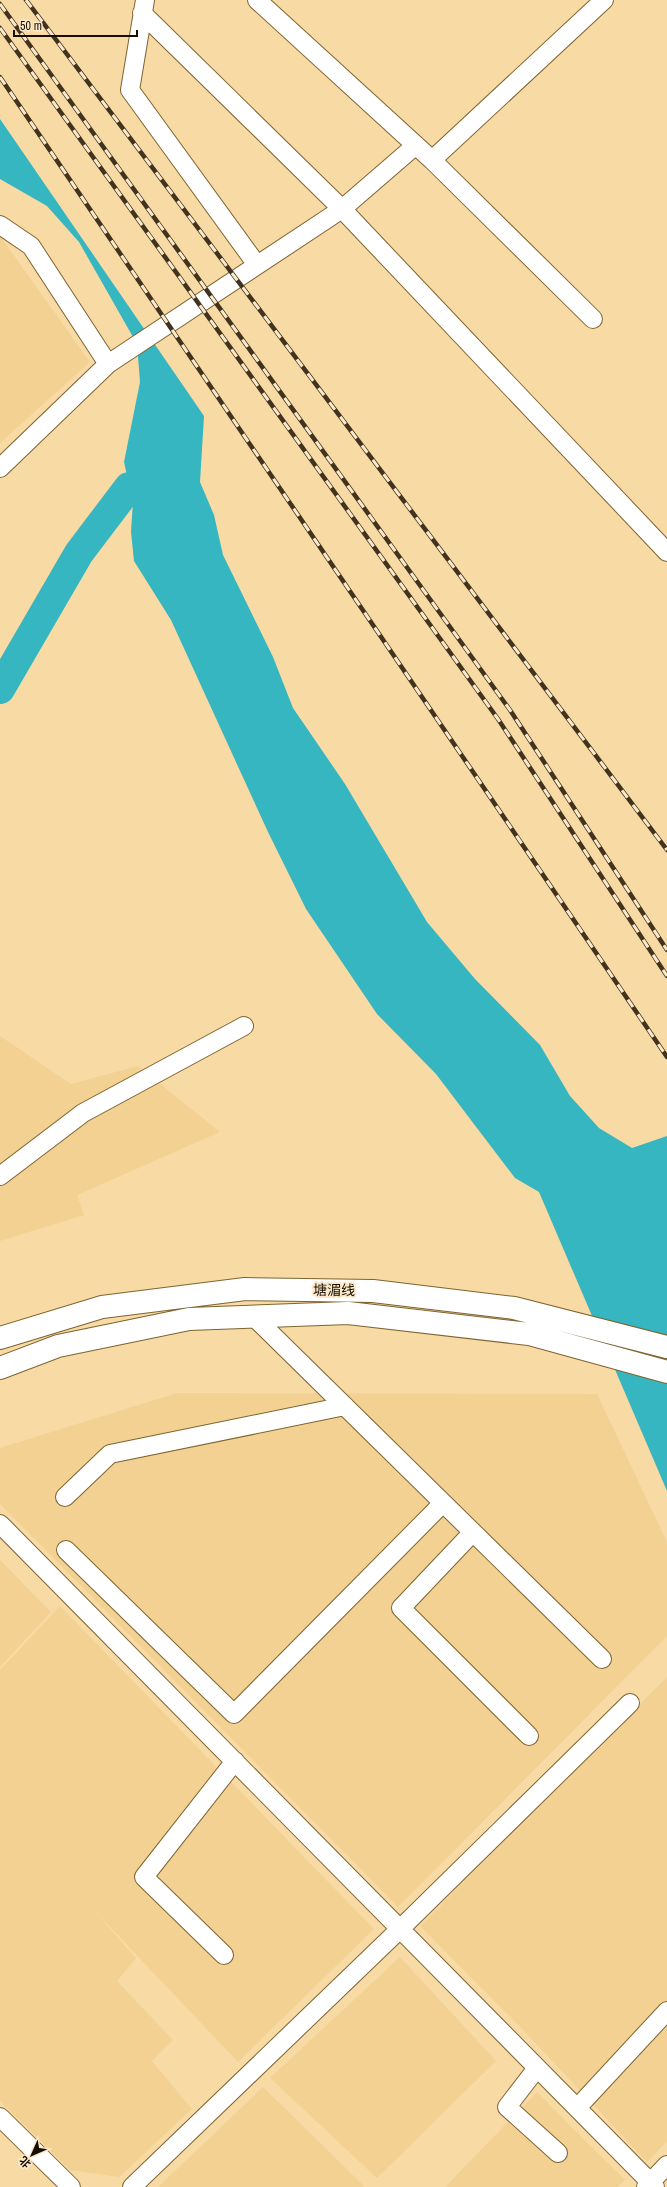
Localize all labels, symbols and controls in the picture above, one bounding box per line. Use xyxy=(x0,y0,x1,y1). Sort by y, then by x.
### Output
scale bar xyxy=(14,12,137,38)
text: 50 m xyxy=(20,18,42,34)
street label: 塘湄线 xyxy=(313,1281,355,1299)
north arrow xyxy=(12,2135,52,2175)
text: 北 xyxy=(16,2153,34,2171)

